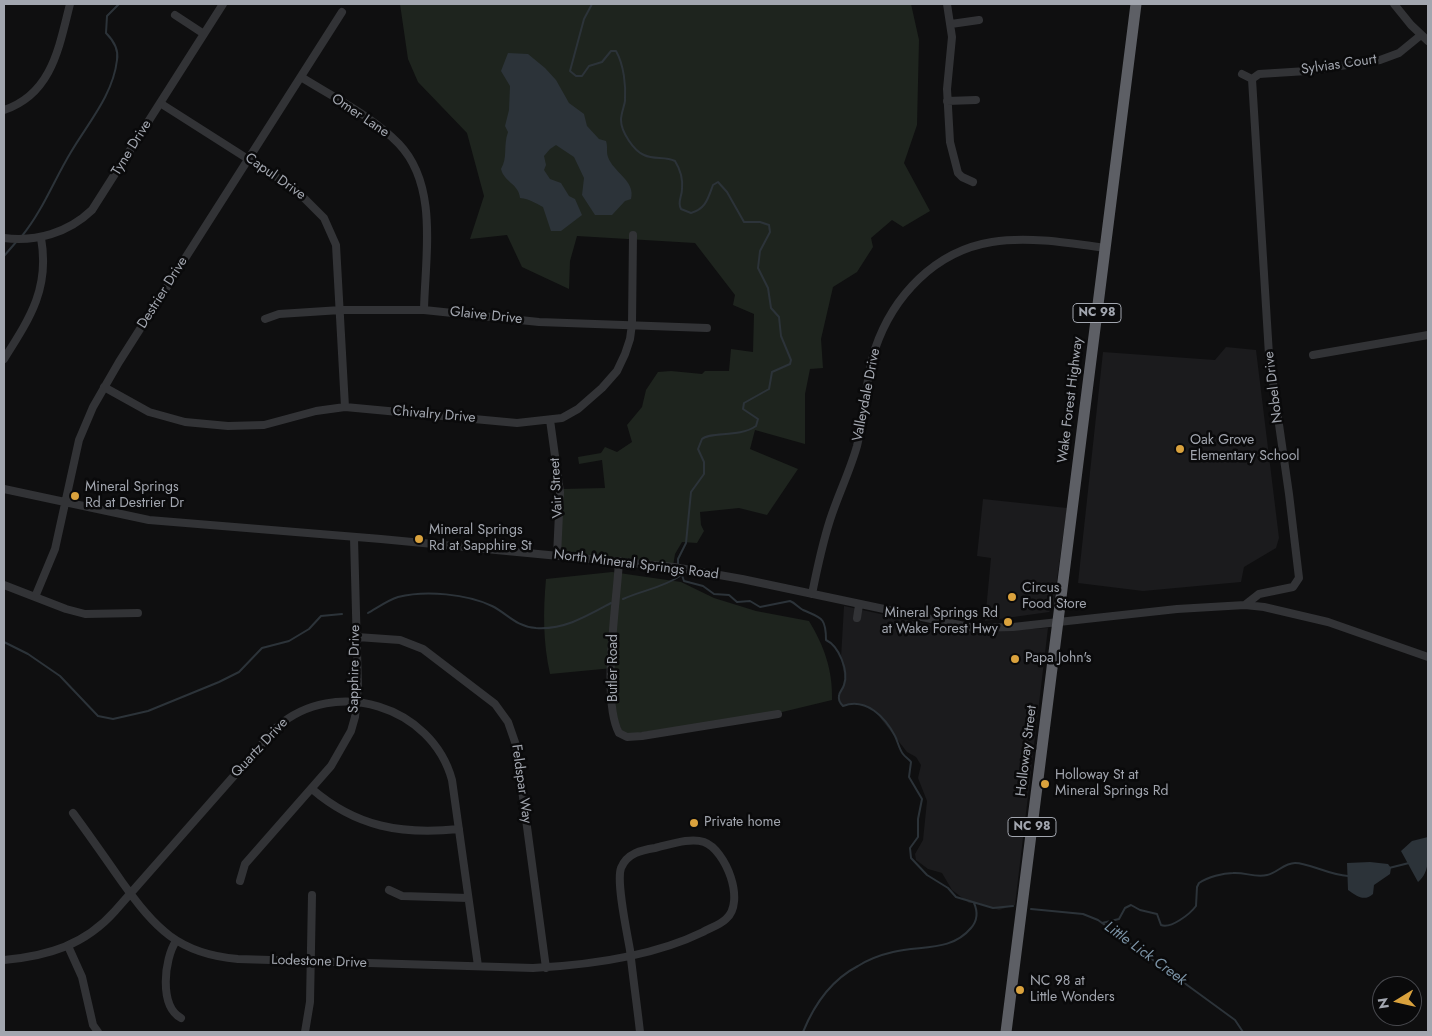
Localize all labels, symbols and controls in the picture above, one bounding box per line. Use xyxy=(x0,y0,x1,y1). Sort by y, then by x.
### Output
street label: Sylvias Court xyxy=(1300,51,1378,79)
street label: Omer Lane xyxy=(328,91,392,141)
street label: Tyne Drive xyxy=(108,117,156,179)
street label: Capul Drive xyxy=(241,150,309,204)
street label: Destrier Drive xyxy=(134,254,192,332)
street label: Glaive Drive xyxy=(449,304,523,328)
road number: NC 98 xyxy=(1073,304,1121,322)
street label: Wake Forest Highway xyxy=(1055,336,1087,464)
street label: Valleydale Drive xyxy=(850,347,884,443)
street label: Nobel Drive xyxy=(1261,350,1287,424)
street label: Chivalry Drive xyxy=(392,403,476,427)
place label: Oak Grove Elementary School xyxy=(1190,433,1300,466)
marker: Oak Grove Elementary School xyxy=(1174,443,1186,455)
street label: Vair Street xyxy=(547,457,567,519)
place label: Mineral Springs Rd at Destrier Dr xyxy=(85,480,184,512)
marker: Mineral Springs Rd at Destrier Dr xyxy=(69,490,81,502)
place label: Mineral Springs Rd at Sapphire St xyxy=(429,523,532,556)
marker: Mineral Springs Rd at Sapphire St xyxy=(413,533,425,545)
street label: North Mineral Springs Road xyxy=(553,547,719,583)
place label: Circus Food Store xyxy=(1022,581,1087,614)
marker: Circus Food Store xyxy=(1006,591,1018,603)
place label: Mineral Springs Rd at Wake Forest Hwy xyxy=(882,606,998,638)
marker: Mineral Springs Rd at Wake Forest Hwy xyxy=(1002,616,1014,628)
street label: Sapphire Drive xyxy=(346,625,364,713)
street label: Butler Road xyxy=(606,634,622,702)
place label: Papa John's xyxy=(1025,651,1091,667)
marker: Papa John's xyxy=(1009,653,1021,665)
street label: Holloway Street xyxy=(1013,705,1041,797)
street label: Quartz Drive xyxy=(228,715,292,781)
street label: Feldspar Way xyxy=(507,743,535,825)
place label: Holloway St at Mineral Springs Rd xyxy=(1055,768,1169,800)
marker: Holloway St at Mineral Springs Rd xyxy=(1039,778,1051,790)
place label: Private home xyxy=(704,815,781,831)
marker: Private home xyxy=(688,817,700,829)
road number: NC 98 xyxy=(1008,818,1056,836)
water label: Little Lick Creek xyxy=(1100,918,1190,990)
street label: Lodestone Drive xyxy=(271,952,367,972)
place label: NC 98 at Little Wonders xyxy=(1030,974,1115,1006)
north arrow xyxy=(1372,976,1422,1026)
marker: NC 98 at Little Wonders xyxy=(1014,984,1026,996)
text: N xyxy=(1372,996,1394,1010)

